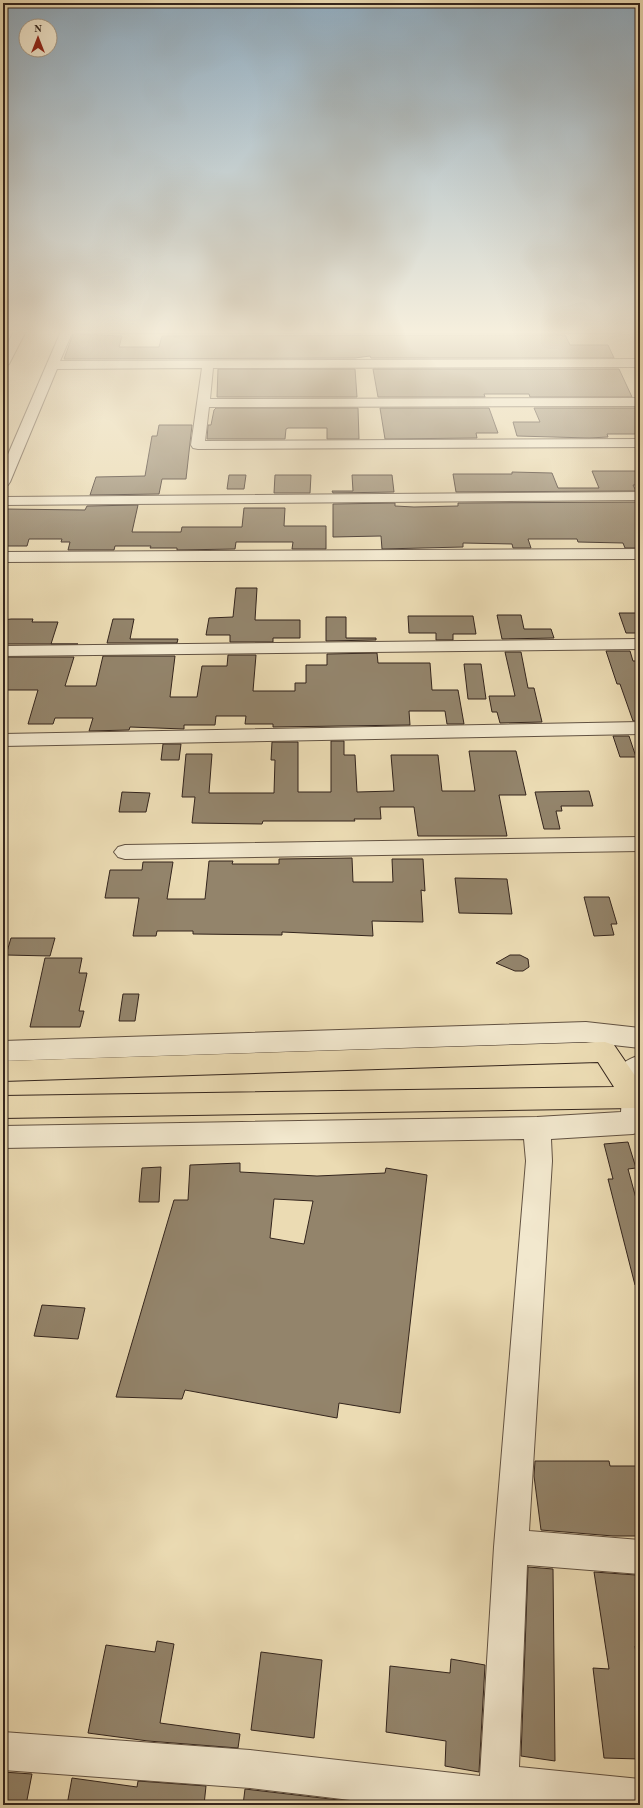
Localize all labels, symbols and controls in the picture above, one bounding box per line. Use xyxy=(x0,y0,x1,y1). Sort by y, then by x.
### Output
north arrow xyxy=(18,18,58,58)
text: N xyxy=(34,24,43,35)

